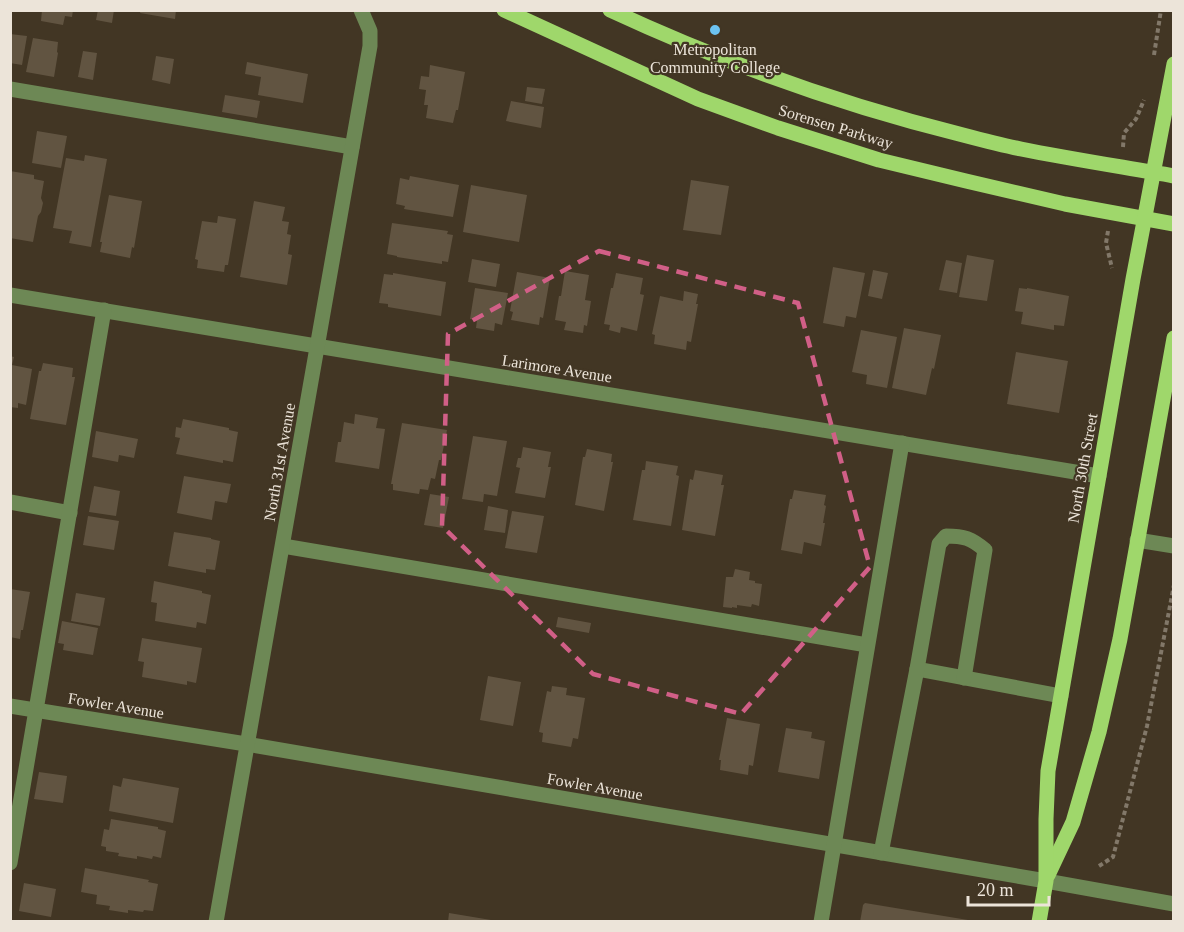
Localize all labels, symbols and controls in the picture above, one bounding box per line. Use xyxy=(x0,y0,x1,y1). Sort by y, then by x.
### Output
marker: Metropolitan Community College xyxy=(708,23,722,37)
place label: Metropolitan Community College xyxy=(650,41,780,77)
street label: Sorensen Parkway xyxy=(776,101,895,153)
street label: Larimore Avenue xyxy=(501,351,613,386)
street label: North 31st Avenue xyxy=(261,402,298,522)
street label: North 30th Street xyxy=(1064,411,1101,524)
street label: Fowler Avenue xyxy=(67,690,165,721)
street label: Fowler Avenue xyxy=(546,770,644,803)
scale bar xyxy=(968,869,1049,907)
text: 20 m xyxy=(977,880,1014,900)

